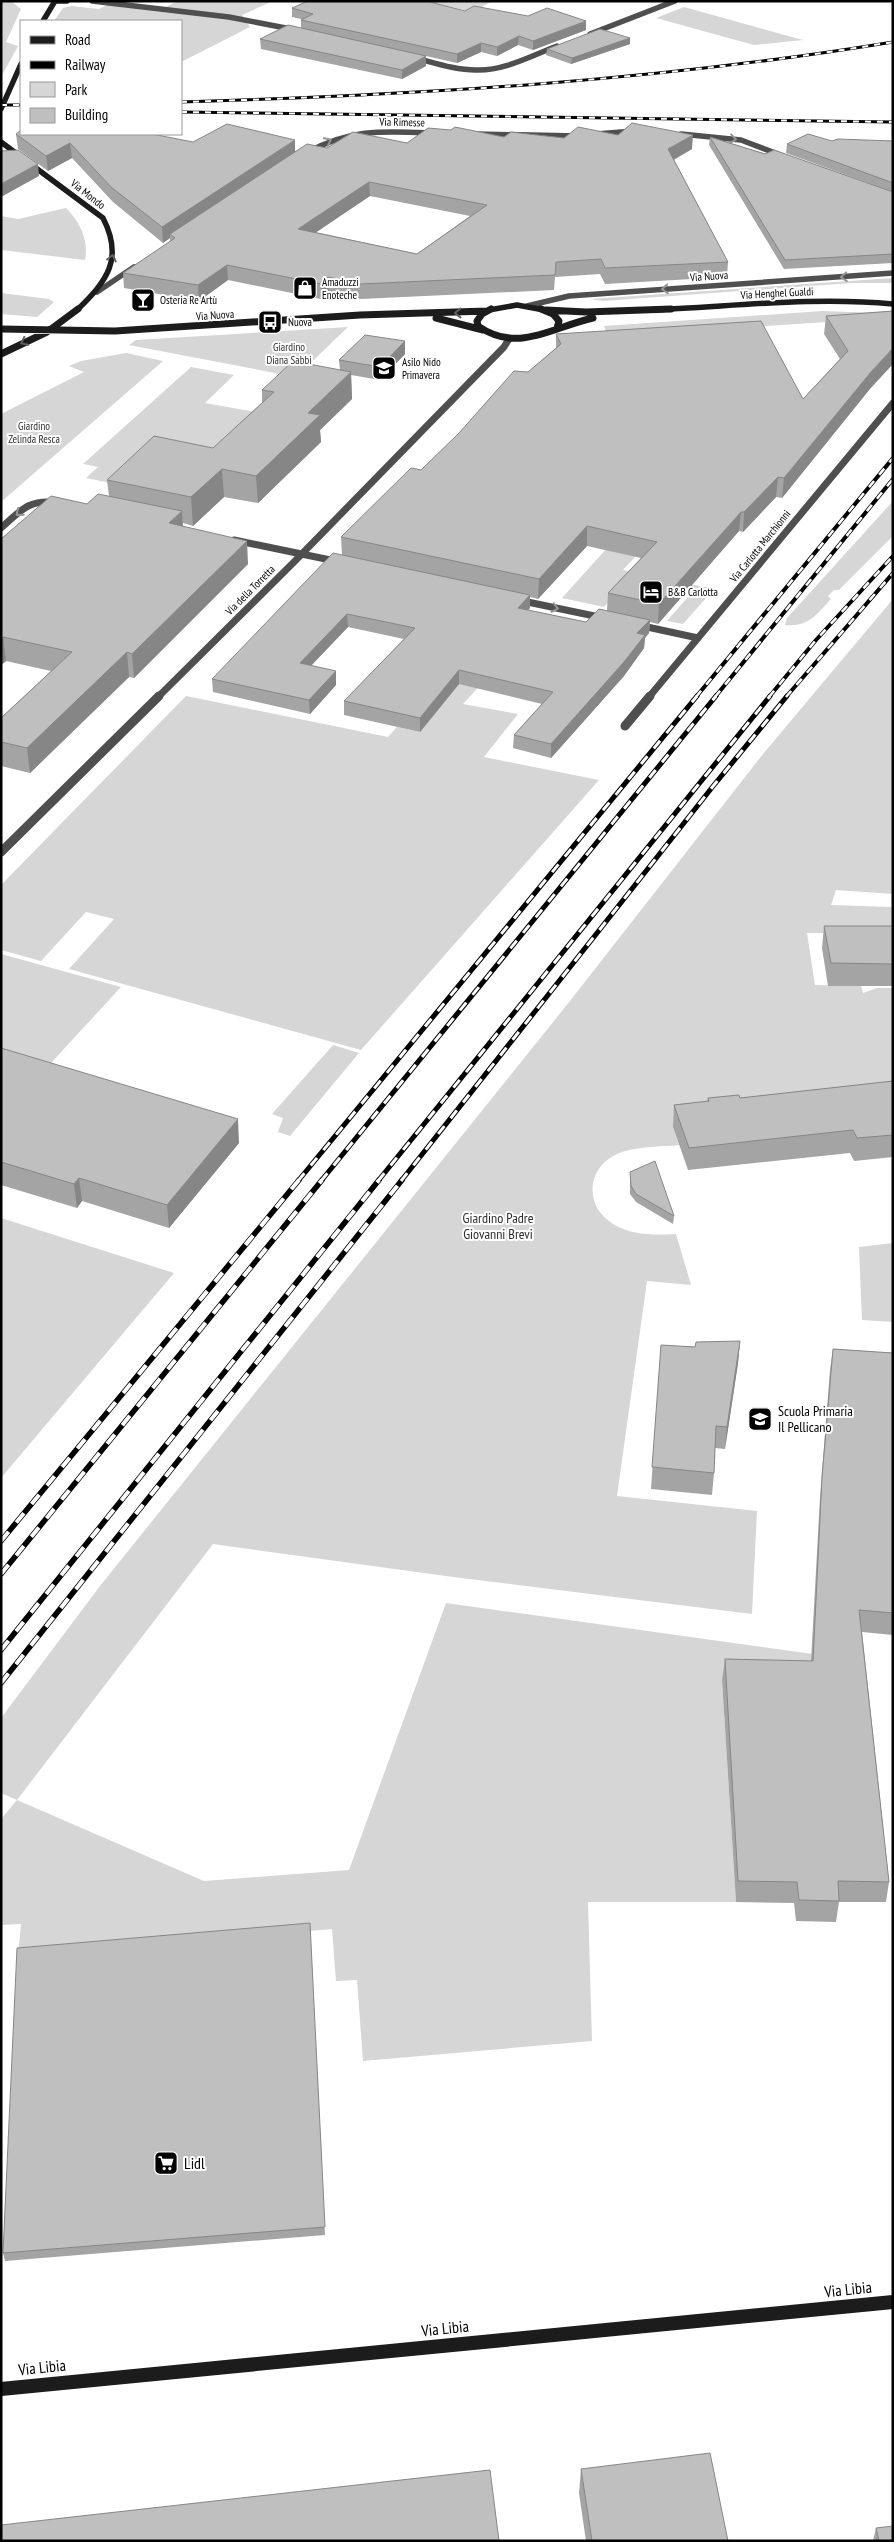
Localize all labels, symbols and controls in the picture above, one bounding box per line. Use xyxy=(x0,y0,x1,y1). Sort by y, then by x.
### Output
legend xyxy=(20,20,182,135)
text: Road xyxy=(65,30,91,49)
text: Railway xyxy=(65,55,106,74)
text: Park xyxy=(65,80,87,99)
text: Building xyxy=(65,105,108,124)
street label: Via Rimesse xyxy=(378,115,425,129)
one-way arrow xyxy=(730,133,738,144)
one-way arrow xyxy=(323,137,332,147)
street label: Via Mondo xyxy=(67,175,108,212)
one-way arrow xyxy=(107,253,117,262)
street label: Via Nuova xyxy=(688,268,729,284)
one-way arrow xyxy=(840,271,848,282)
shop icon: Amaduzzi Enoteche xyxy=(292,275,318,301)
place label: Amaduzzi Enoteche xyxy=(322,275,359,302)
one-way arrow xyxy=(660,284,668,295)
street label: Via Henghel Gualdi xyxy=(739,284,814,302)
bar icon: Osteria Re Artù xyxy=(130,287,156,313)
place label: Osteria Re Artù xyxy=(160,293,217,307)
street label: Via Nuova xyxy=(194,307,235,323)
one-way arrow xyxy=(454,308,462,318)
bus stop icon: Nuova xyxy=(257,309,283,335)
place label: Nuova xyxy=(288,315,312,329)
one-way arrow xyxy=(20,336,29,347)
park label: Giardino Diana Sabbi xyxy=(266,340,312,367)
school or university icon: Asilo Nido Primavera xyxy=(371,355,397,381)
place label: Asilo Nido Primavera xyxy=(402,355,441,382)
park label: Giardino Zelinda Resca xyxy=(8,419,60,446)
street label: Via Carlotta Marchionni xyxy=(726,507,793,586)
one-way arrow xyxy=(15,508,24,517)
street label: Via della Torretta xyxy=(221,562,278,619)
hotel icon: B&B Carlotta xyxy=(638,579,664,605)
place label: B&B Carlotta xyxy=(668,585,718,599)
one-way arrow xyxy=(550,602,559,613)
park label: Giardino Padre Giovanni Brevi xyxy=(463,1209,534,1243)
place label: Scuola Primaria Il Pellicano xyxy=(778,1402,853,1436)
school or university icon: Scuola Primaria Il Pellicano xyxy=(747,1406,773,1432)
supermarket icon: Lidl xyxy=(153,2150,179,2176)
place label: Lidl xyxy=(184,2153,205,2173)
street label: Via Libia xyxy=(822,2277,873,2302)
street label: Via Libia xyxy=(419,2316,470,2341)
street label: Via Libia xyxy=(16,2355,67,2380)

